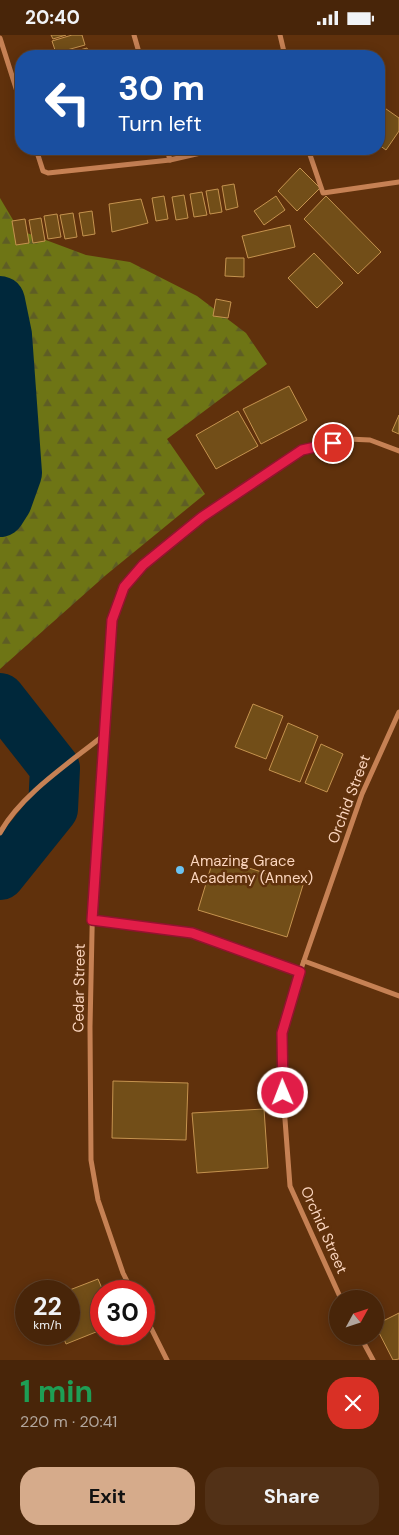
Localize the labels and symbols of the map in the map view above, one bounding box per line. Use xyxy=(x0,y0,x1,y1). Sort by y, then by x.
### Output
pin xyxy=(312,422,354,464)
street label: Orchid Street xyxy=(323,752,375,846)
place label: Amazing Grace Academy (Annex) xyxy=(190,851,313,888)
marker: Amazing Grace Academy (Annex) xyxy=(174,864,186,876)
street label: Cedar Street xyxy=(68,943,90,1033)
position arrow xyxy=(256,1066,308,1118)
street label: Orchid Street xyxy=(296,1183,352,1277)
speed limit sign: 30 xyxy=(90,1280,155,1345)
north arrow xyxy=(329,1290,384,1345)

